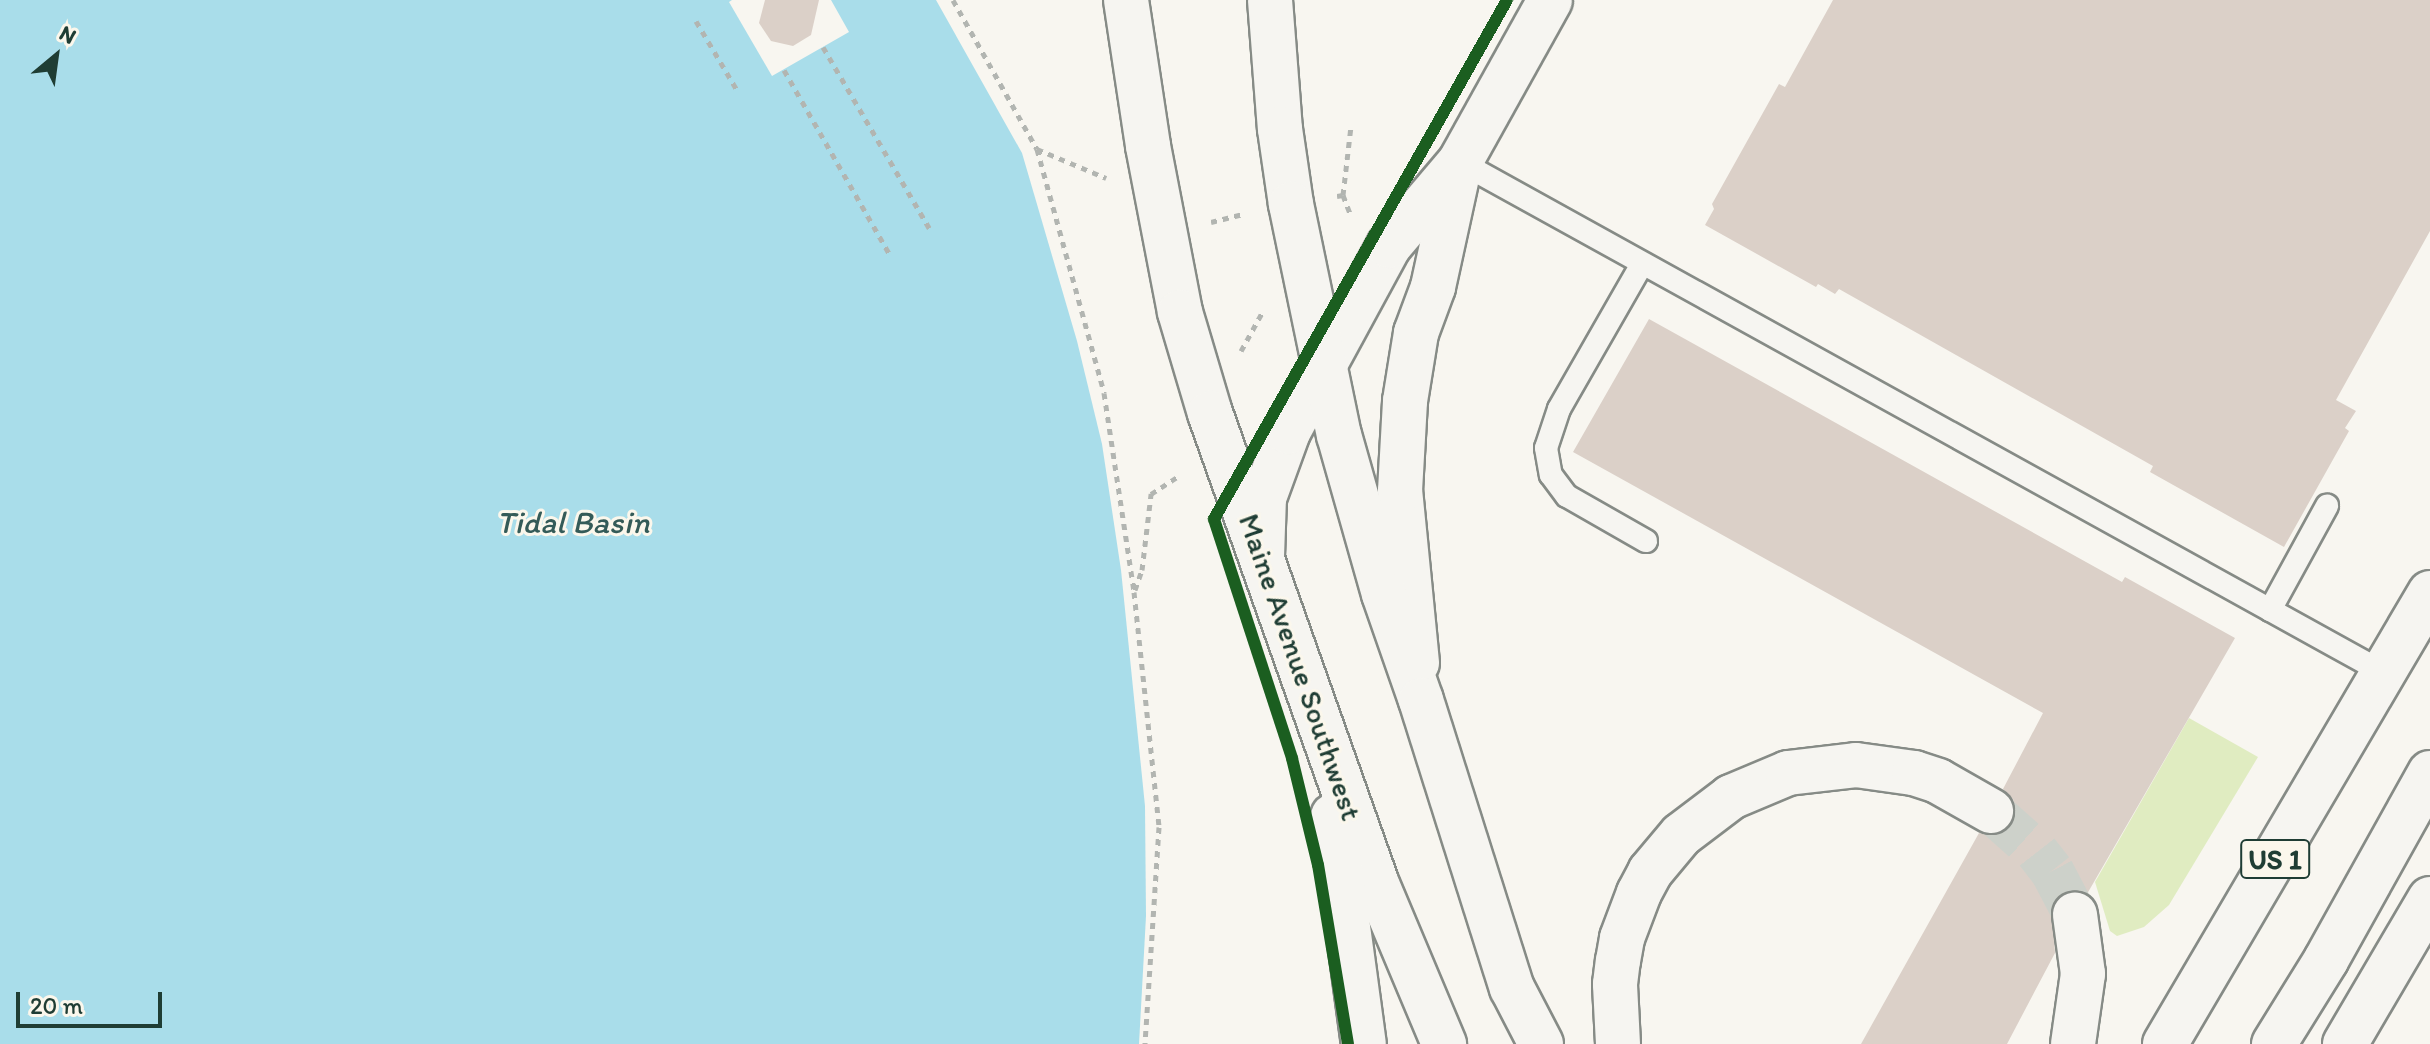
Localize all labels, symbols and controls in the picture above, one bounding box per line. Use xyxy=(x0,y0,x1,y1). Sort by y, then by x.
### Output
north arrow xyxy=(16,16,96,96)
text: N xyxy=(55,19,81,50)
water label: Tidal Basin xyxy=(497,503,649,541)
street label: Maine Avenue Southwest xyxy=(1231,510,1369,824)
road number: US 1 xyxy=(2239,835,2311,883)
scale bar xyxy=(20,976,166,1026)
text: 20 m xyxy=(30,991,83,1020)

